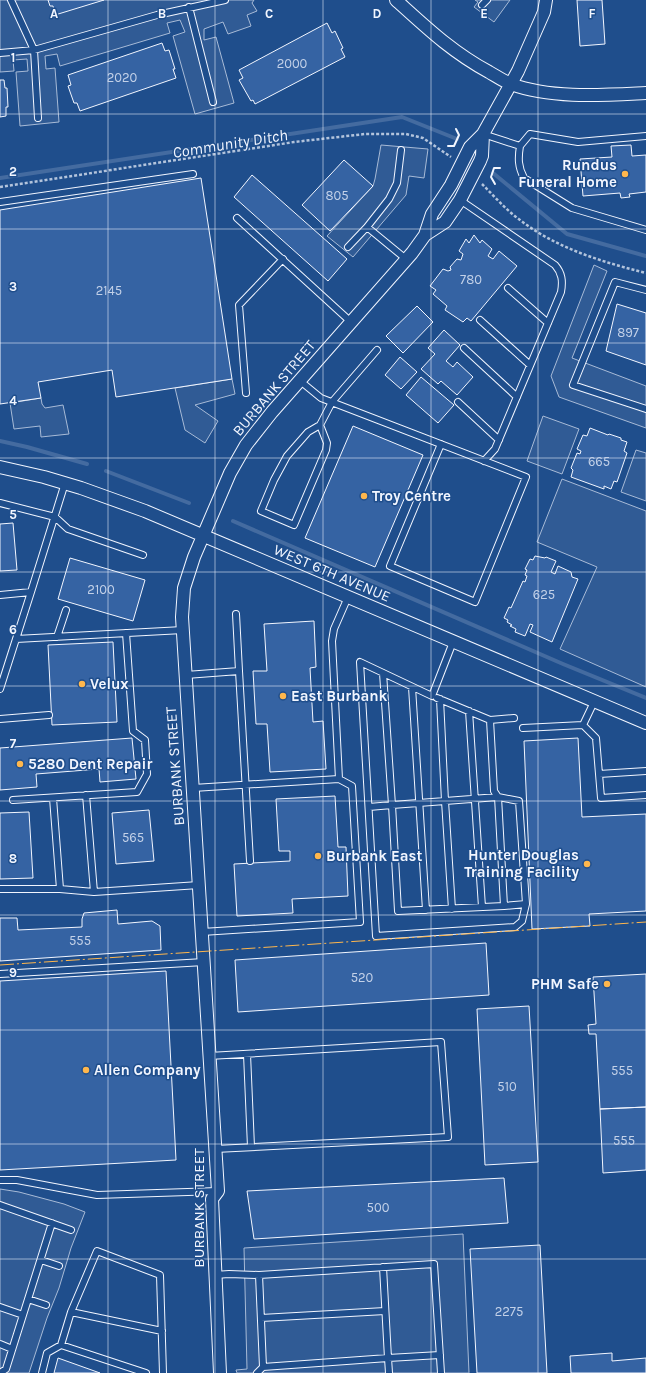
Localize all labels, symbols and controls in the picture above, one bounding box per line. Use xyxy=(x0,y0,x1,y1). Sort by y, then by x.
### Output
text: A xyxy=(50,6,58,21)
text: B xyxy=(158,6,166,21)
text: C xyxy=(265,6,273,21)
text: D xyxy=(373,6,382,21)
text: E xyxy=(480,6,488,21)
text: F xyxy=(588,6,596,21)
text: 1 xyxy=(11,50,15,65)
house number: 2000 xyxy=(277,56,308,71)
house number: 2020 xyxy=(107,70,138,85)
water label: Community Ditch xyxy=(171,125,289,162)
place label: Rundus Funeral Home xyxy=(518,156,617,191)
text: 2 xyxy=(9,164,17,179)
marker: Rundus Funeral Home xyxy=(620,169,630,179)
house number: 805 xyxy=(325,188,349,203)
house number: 780 xyxy=(460,272,482,287)
text: 3 xyxy=(9,279,17,294)
house number: 2145 xyxy=(96,283,122,298)
house number: 897 xyxy=(617,325,639,340)
street label: BURBANK STREET xyxy=(229,336,320,439)
text: 4 xyxy=(9,393,17,408)
house number: 665 xyxy=(588,454,610,469)
place label: Troy Centre xyxy=(372,487,451,505)
marker: Troy Centre xyxy=(359,491,369,501)
text: 5 xyxy=(9,507,17,522)
street label: WEST 6TH AVENUE xyxy=(271,540,393,606)
house number: 2100 xyxy=(87,582,115,597)
house number: 625 xyxy=(533,587,555,602)
text: 6 xyxy=(9,622,17,637)
place label: Velux xyxy=(90,675,129,693)
marker: Velux xyxy=(77,679,87,689)
place label: East Burbank xyxy=(291,687,388,705)
marker: East Burbank xyxy=(278,691,288,701)
street label: BURBANK STREET xyxy=(162,705,188,826)
text: 7 xyxy=(10,736,17,751)
place label: 5280 Dent Repair xyxy=(28,755,153,773)
marker: 5280 Dent Repair xyxy=(15,759,25,769)
house number: 565 xyxy=(122,830,144,845)
place label: Hunter Douglas Training Facility xyxy=(464,846,579,881)
place label: Burbank East xyxy=(326,847,422,865)
text: 8 xyxy=(9,851,17,866)
marker: Burbank East xyxy=(313,851,323,861)
marker: Hunter Douglas Training Facility xyxy=(582,859,592,869)
house number: 555 xyxy=(69,933,91,948)
text: 9 xyxy=(9,965,17,980)
house number: 520 xyxy=(351,970,374,985)
place label: PHM Safe xyxy=(531,975,599,993)
marker: PHM Safe xyxy=(602,979,612,989)
place label: Allen Company xyxy=(94,1061,201,1079)
house number: 555 xyxy=(611,1063,633,1078)
marker: Allen Company xyxy=(81,1065,91,1075)
house number: 510 xyxy=(497,1079,517,1094)
house number: 555 xyxy=(613,1133,635,1148)
street label: BURBANK STREET xyxy=(190,1148,208,1268)
house number: 500 xyxy=(367,1200,390,1215)
house number: 2275 xyxy=(495,1304,523,1319)

